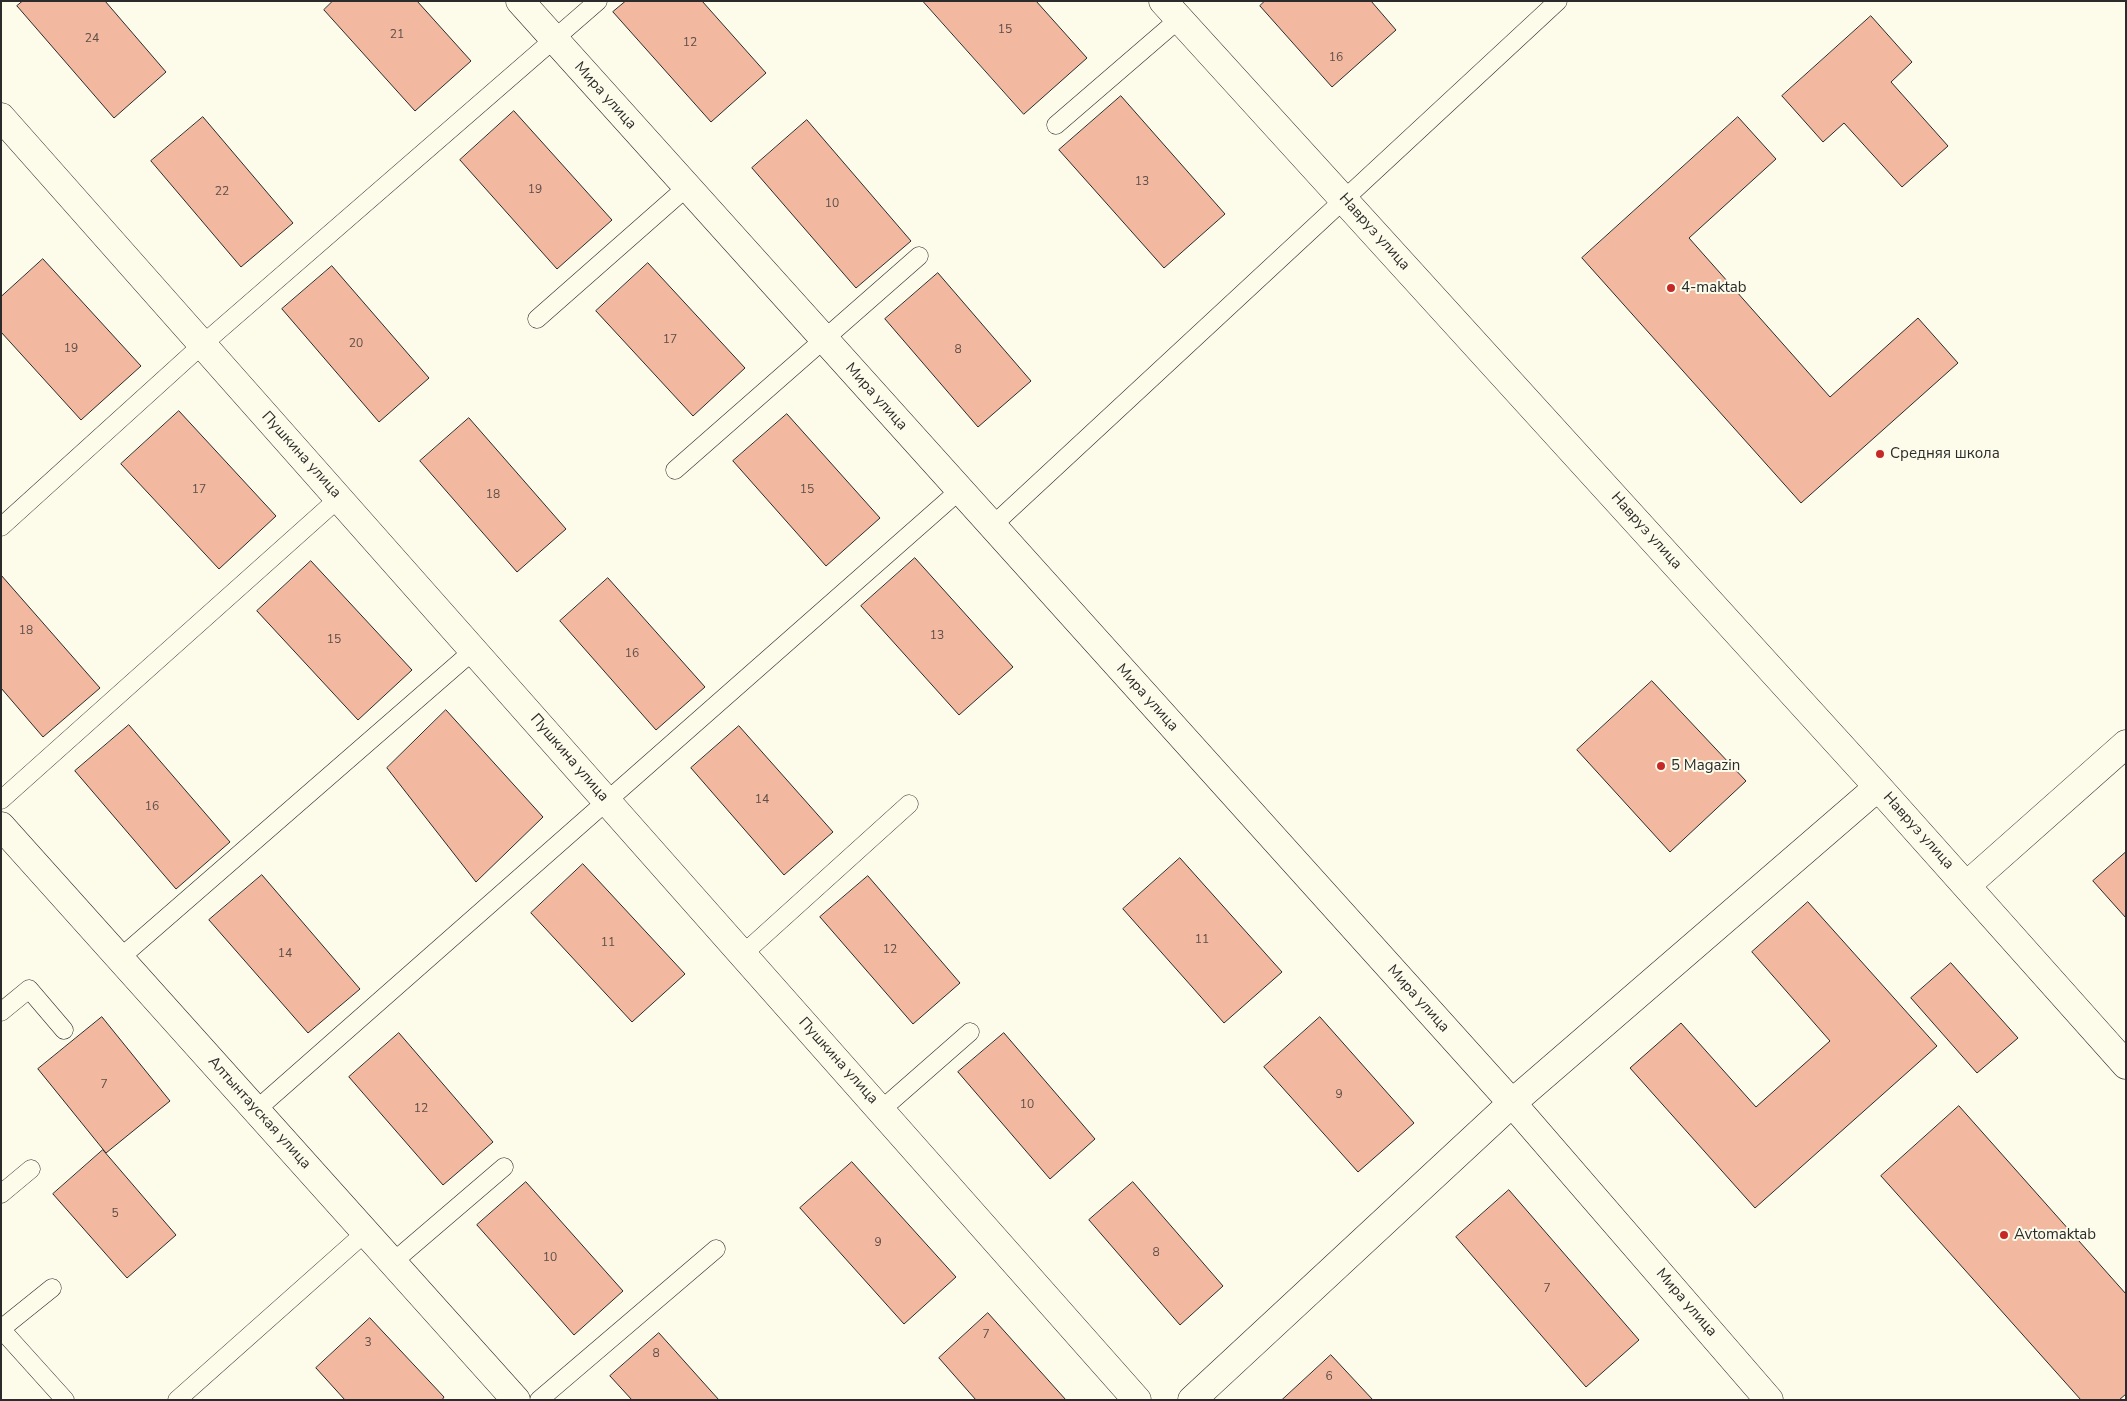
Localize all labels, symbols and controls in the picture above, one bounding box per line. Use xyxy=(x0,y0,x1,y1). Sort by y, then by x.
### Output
house number: 15 xyxy=(998,23,1012,37)
house number: 21 xyxy=(390,28,404,42)
house number: 24 xyxy=(85,32,99,46)
house number: 12 xyxy=(683,36,697,50)
house number: 16 xyxy=(1329,51,1343,65)
street label: Мира улица xyxy=(570,59,640,133)
house number: 13 xyxy=(1135,175,1149,189)
house number: 19 xyxy=(528,183,542,197)
house number: 22 xyxy=(215,185,229,199)
street label: Навруз улица xyxy=(1335,190,1413,274)
house number: 10 xyxy=(825,197,839,211)
place label: 4-maktab xyxy=(1681,279,1746,297)
marker: 4-maktab xyxy=(1665,282,1677,294)
house number: 17 xyxy=(663,333,677,347)
house number: 20 xyxy=(349,337,363,351)
house number: 19 xyxy=(64,342,78,356)
house number: 8 xyxy=(954,343,962,357)
street label: Мира улица xyxy=(841,360,911,434)
street label: Пушкина улица xyxy=(257,408,345,502)
place label: Средняя школа xyxy=(1890,445,2000,463)
marker: Средняя школа xyxy=(1874,448,1886,460)
house number: 17 xyxy=(192,483,206,497)
house number: 15 xyxy=(800,483,814,497)
house number: 18 xyxy=(486,488,500,502)
street label: Навруз улица xyxy=(1607,489,1685,573)
house number: 18 xyxy=(19,624,33,638)
house number: 13 xyxy=(930,629,944,643)
house number: 15 xyxy=(327,633,341,647)
house number: 16 xyxy=(625,647,639,661)
street label: Мира улица xyxy=(1112,661,1182,735)
street label: Пушкина улица xyxy=(526,710,612,806)
place label: 5 Magazin xyxy=(1671,757,1740,775)
marker: 5 Magazin xyxy=(1655,760,1667,772)
street label: Навруз улица xyxy=(1879,789,1957,873)
house number: 14 xyxy=(755,793,769,807)
house number: 16 xyxy=(145,800,159,814)
house number: 11 xyxy=(1195,933,1209,947)
house number: 11 xyxy=(601,936,615,950)
house number: 12 xyxy=(883,943,897,957)
house number: 14 xyxy=(278,947,292,961)
street label: Мира улица xyxy=(1383,962,1453,1036)
street label: Пушкина улица xyxy=(794,1014,882,1108)
street label: Алтынтауская улица xyxy=(204,1053,314,1173)
house number: 7 xyxy=(100,1078,108,1092)
house number: 9 xyxy=(1335,1088,1343,1102)
house number: 10 xyxy=(1020,1098,1034,1112)
house number: 12 xyxy=(414,1102,428,1116)
house number: 5 xyxy=(111,1207,119,1221)
place label: Avtomaktab xyxy=(2014,1226,2096,1244)
marker: Avtomaktab xyxy=(1998,1229,2010,1241)
house number: 9 xyxy=(874,1236,882,1250)
house number: 8 xyxy=(1152,1246,1160,1260)
house number: 10 xyxy=(543,1251,557,1265)
street label: Мира улица xyxy=(1652,1265,1720,1341)
house number: 7 xyxy=(1543,1282,1551,1296)
house number: 7 xyxy=(982,1328,990,1342)
house number: 3 xyxy=(364,1336,372,1350)
house number: 8 xyxy=(652,1347,660,1361)
house number: 6 xyxy=(1325,1370,1333,1384)

